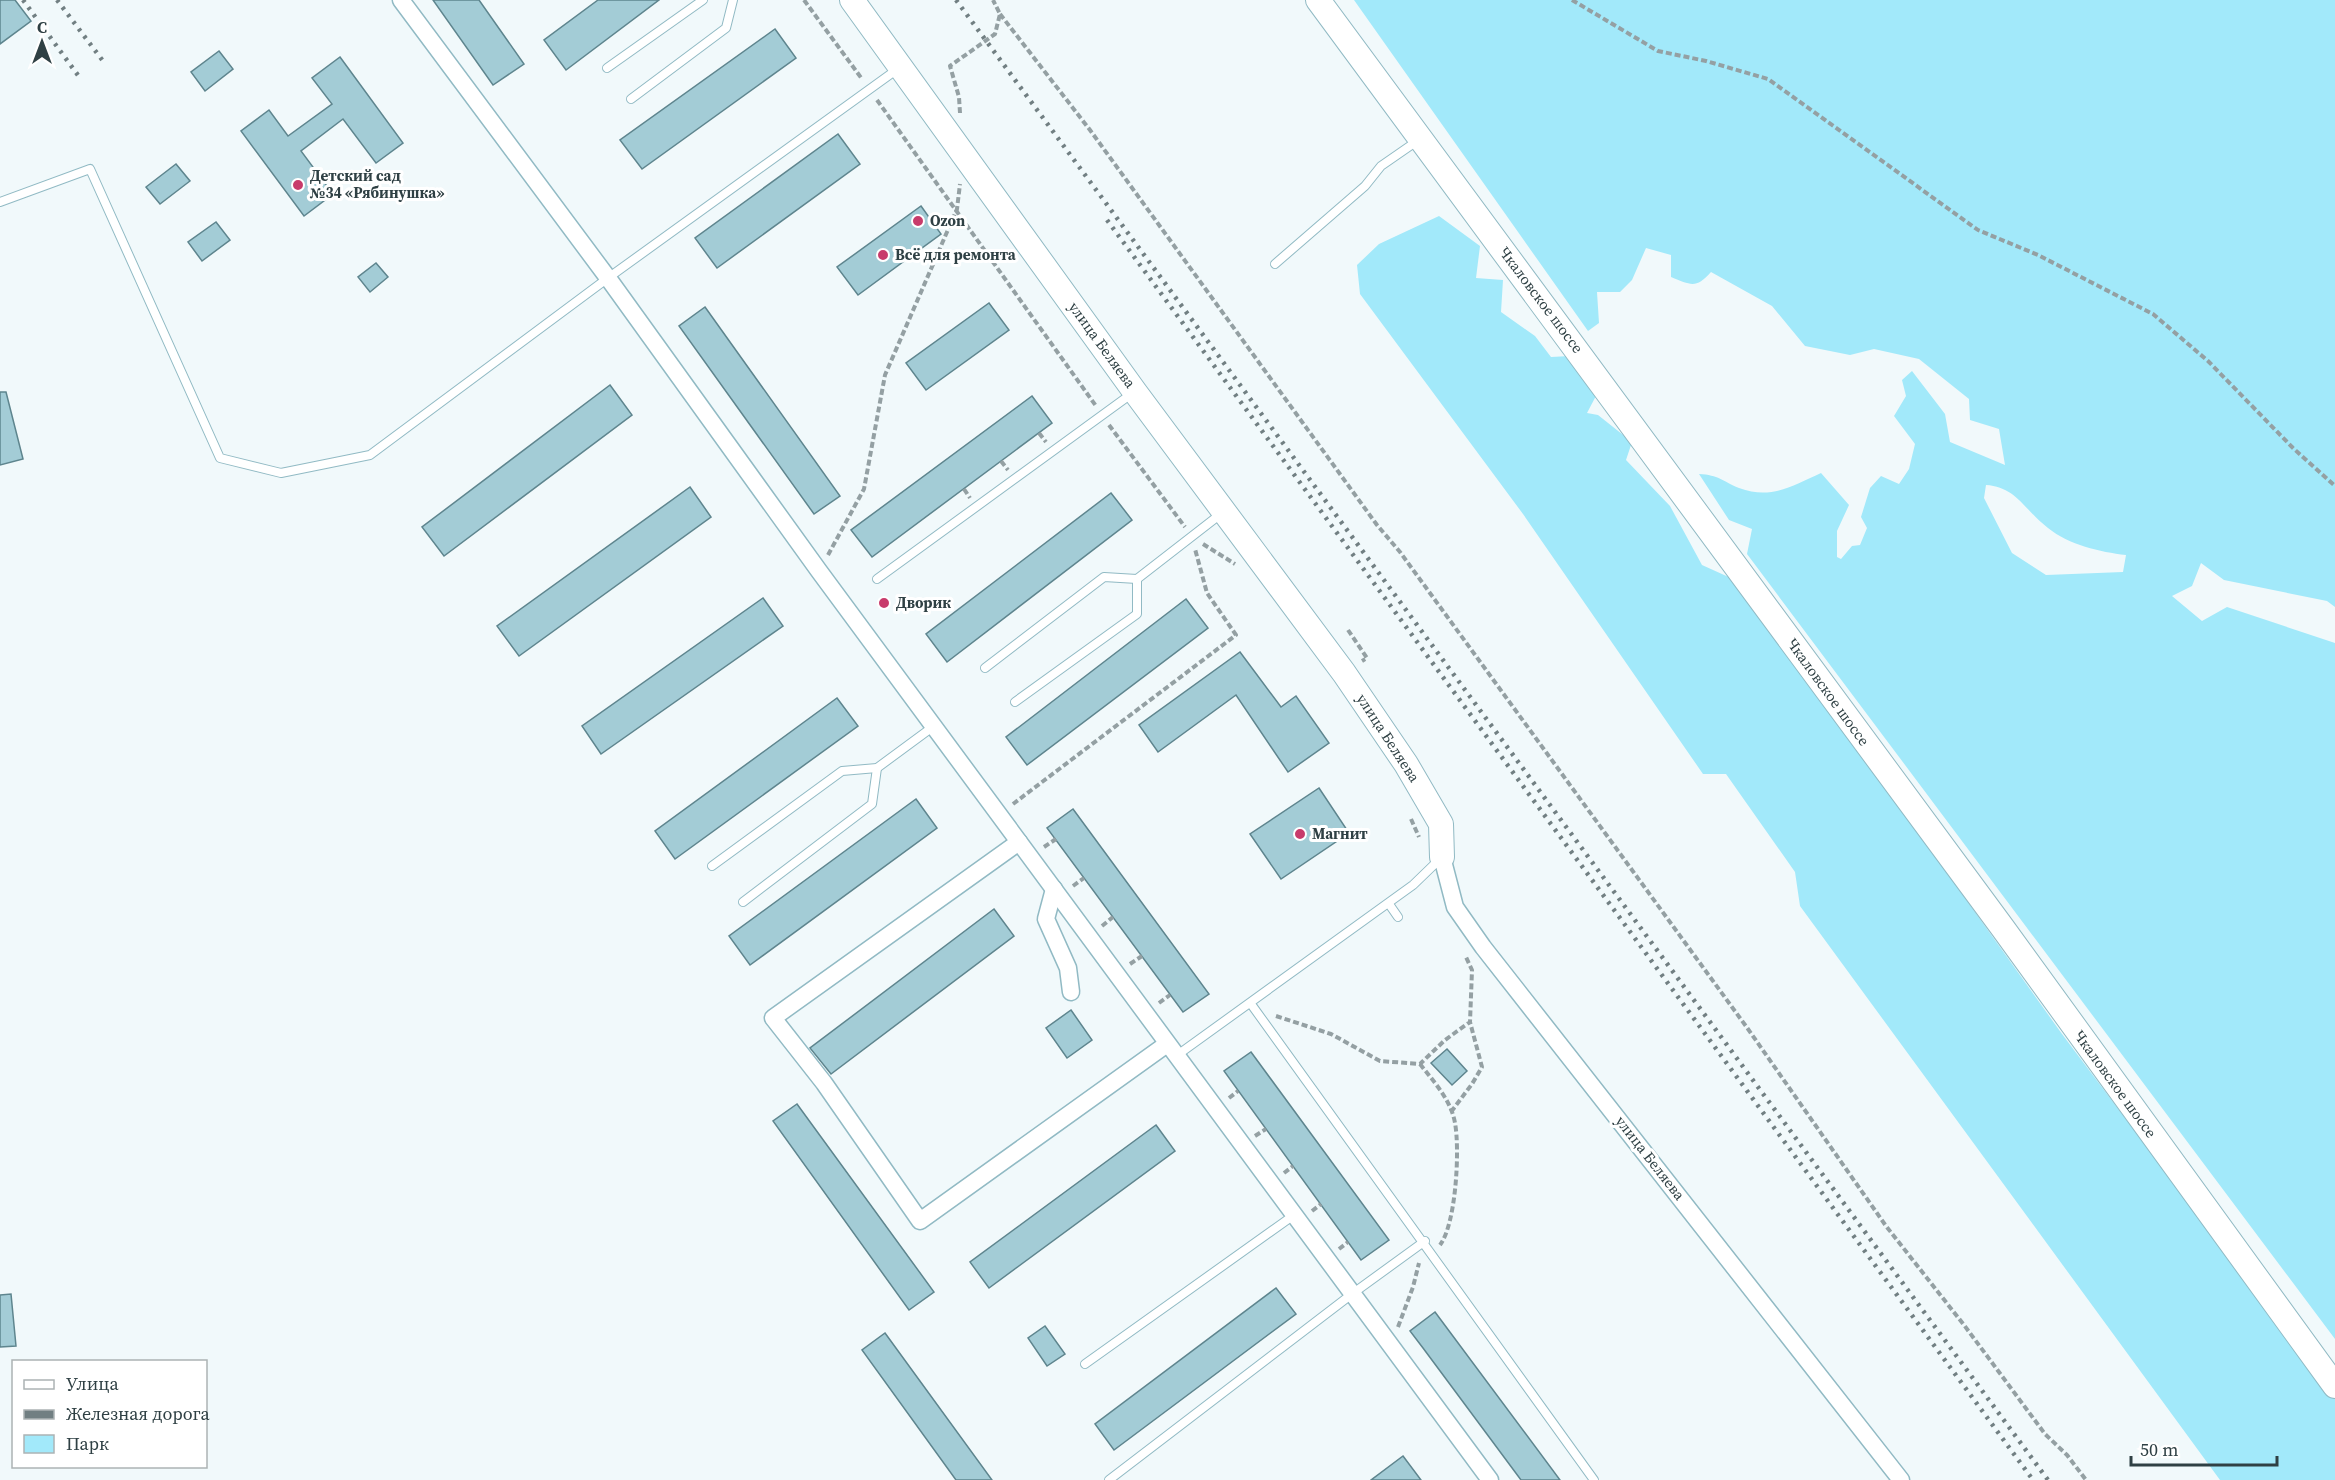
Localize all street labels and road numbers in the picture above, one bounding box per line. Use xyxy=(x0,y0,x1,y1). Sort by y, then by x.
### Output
street label: Чкаловское шоссе xyxy=(1494,242,1589,358)
street label: улица Беляева xyxy=(1064,297,1141,392)
street label: Чкаловское шоссе xyxy=(1782,633,1875,750)
street label: улица Беляева xyxy=(1352,689,1425,786)
street label: Чкаловское шоссе xyxy=(2069,1025,2162,1142)
street label: улица Беляева xyxy=(1611,1111,1690,1205)

